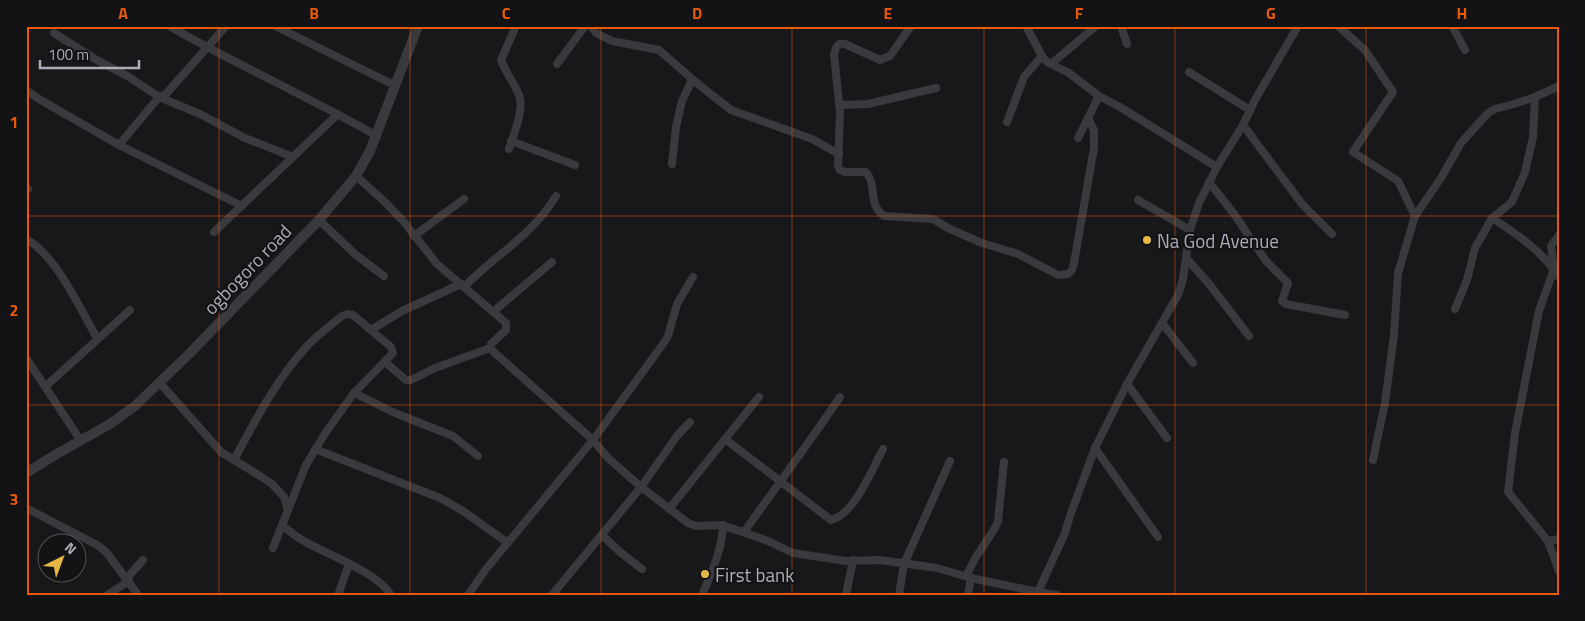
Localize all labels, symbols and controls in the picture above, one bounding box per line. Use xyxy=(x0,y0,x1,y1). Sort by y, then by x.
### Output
text: A xyxy=(118,1,128,25)
text: B xyxy=(309,1,319,25)
text: C xyxy=(502,1,511,25)
text: D xyxy=(692,1,702,25)
text: E xyxy=(884,1,893,25)
text: F xyxy=(1075,1,1084,25)
text: G xyxy=(1266,1,1276,25)
text: H xyxy=(1457,1,1467,25)
scale bar xyxy=(40,38,139,70)
text: 100 m xyxy=(48,43,89,66)
text: 1 xyxy=(10,110,18,134)
street label: ogbogoro road xyxy=(196,217,298,321)
place label: Na God Avenue xyxy=(1157,226,1279,255)
marker: Na God Avenue xyxy=(1141,234,1153,246)
text: 2 xyxy=(10,298,18,322)
text: 3 xyxy=(10,487,18,511)
north arrow xyxy=(38,534,88,584)
text: N xyxy=(60,537,82,559)
place label: First bank xyxy=(715,560,794,589)
marker: First bank xyxy=(699,568,711,580)

